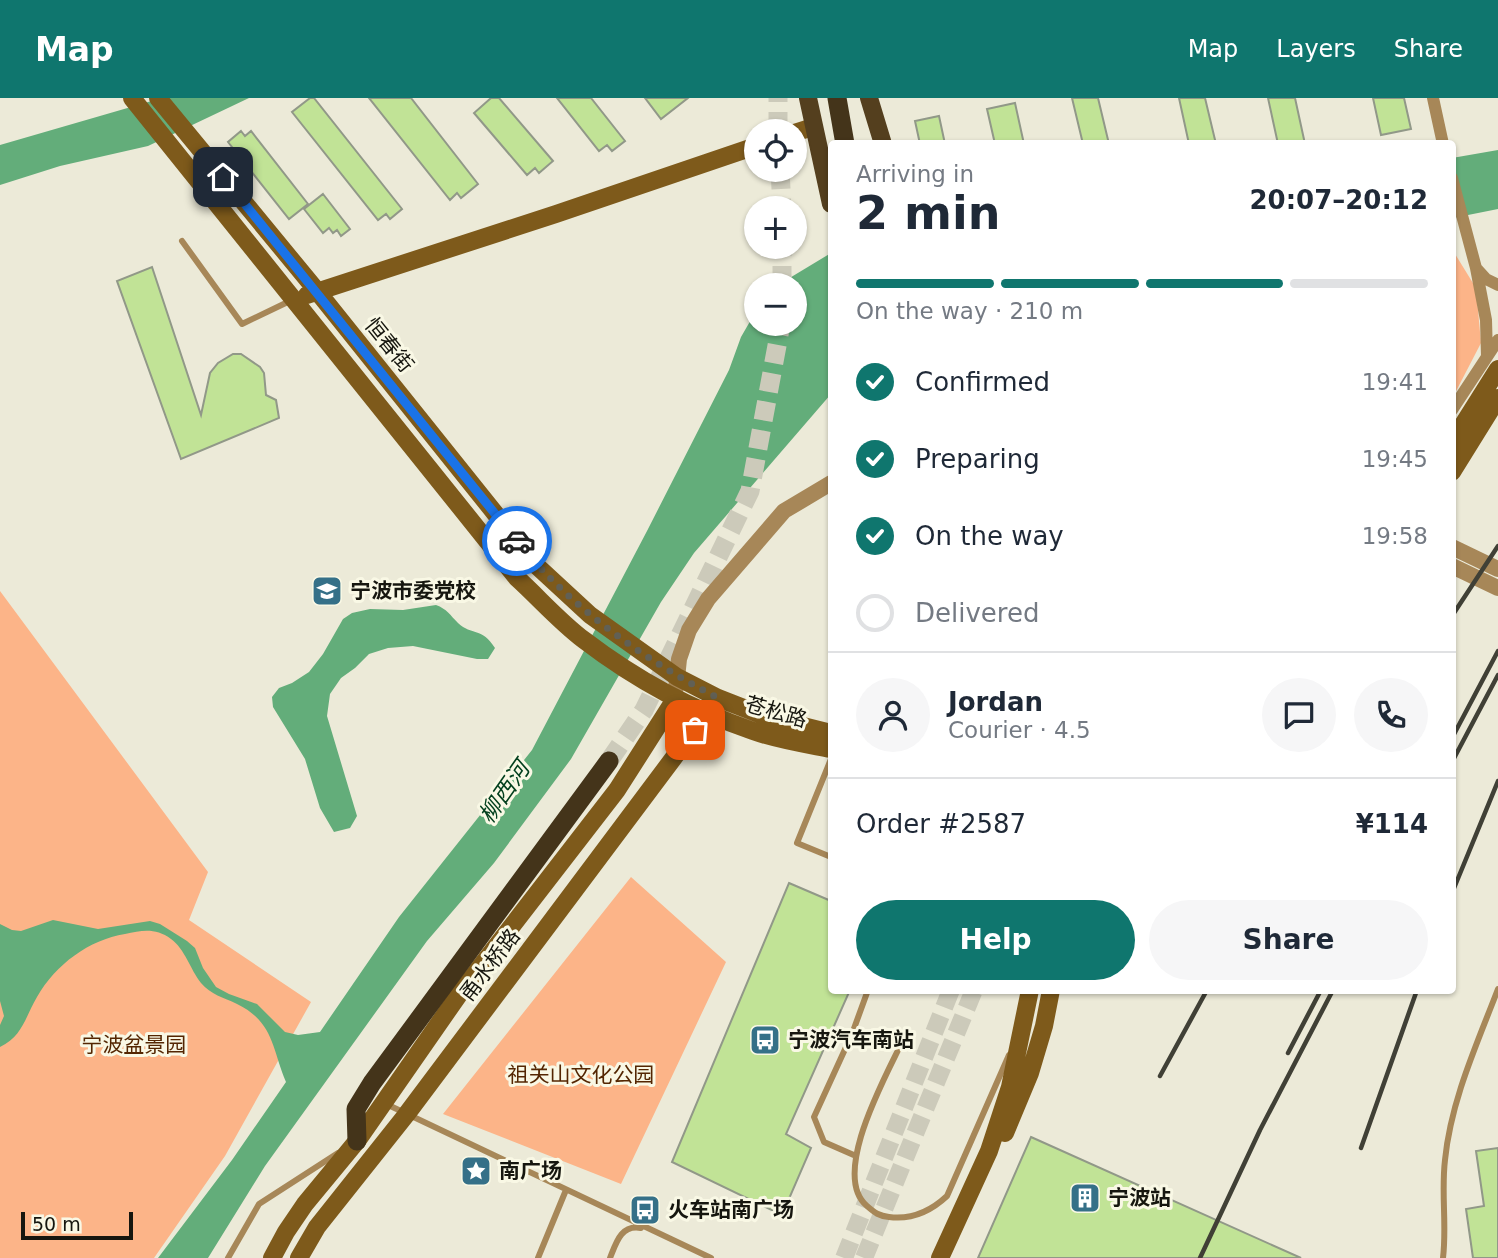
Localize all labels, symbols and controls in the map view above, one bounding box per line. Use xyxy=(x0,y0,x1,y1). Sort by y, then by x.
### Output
text: Map xyxy=(35,30,114,69)
text: Map xyxy=(1188,35,1238,63)
text: Layers xyxy=(1276,35,1356,63)
text: Share xyxy=(1394,35,1463,63)
map controls xyxy=(744,119,807,336)
button: locate xyxy=(744,119,807,182)
pin xyxy=(193,147,253,207)
icon: home xyxy=(204,158,242,196)
text: Arriving in xyxy=(856,161,974,187)
text: 20:07–20:12 xyxy=(1249,185,1428,215)
text: 2 min xyxy=(856,186,1000,240)
button: + xyxy=(744,196,807,259)
button: − xyxy=(744,273,807,336)
text: On the way · 210 m xyxy=(856,298,1083,324)
street label: 恒春街 xyxy=(360,313,418,377)
icon: check xyxy=(856,363,894,401)
text: Confirmed xyxy=(915,367,1050,397)
text: 19:41 xyxy=(1362,369,1428,395)
icon: check xyxy=(856,440,894,478)
text: Preparing xyxy=(915,444,1040,474)
text: 19:45 xyxy=(1362,446,1428,472)
courier xyxy=(482,506,552,576)
icon: check xyxy=(856,517,894,555)
text: On the way xyxy=(915,521,1064,551)
icon: car xyxy=(498,522,536,560)
text: 19:58 xyxy=(1362,523,1428,549)
school or university icon: 宁波市委党校 xyxy=(310,574,344,608)
place label: 宁波市委党校 xyxy=(350,579,476,603)
text: Delivered xyxy=(915,598,1039,628)
button: person xyxy=(856,678,930,752)
button: chat xyxy=(1262,678,1336,752)
button: phone xyxy=(1354,678,1428,752)
text: Jordan xyxy=(948,687,1043,717)
street label: 苍松路 xyxy=(742,692,810,732)
pin xyxy=(665,700,725,760)
icon: bag xyxy=(676,711,714,749)
text: Courier · 4.5 xyxy=(948,717,1091,743)
water label: 柳西河 xyxy=(474,753,537,828)
text: Order #2587 xyxy=(856,809,1026,839)
text: ¥114 xyxy=(1356,809,1428,839)
button: Help xyxy=(856,900,1135,980)
button: Share xyxy=(1149,900,1428,980)
street label: 甬水桥路 xyxy=(455,924,525,1006)
bus stop icon: 宁波汽车南站 xyxy=(748,1023,782,1057)
place label: 宁波汽车南站 xyxy=(788,1028,914,1052)
park label: 宁波盆景园 xyxy=(82,1033,187,1057)
park label: 祖关山文化公园 xyxy=(508,1063,655,1087)
place icon: 南广场 xyxy=(459,1154,493,1188)
place label: 南广场 xyxy=(499,1159,562,1183)
building icon: 宁波站 xyxy=(1068,1181,1102,1215)
place label: 宁波站 xyxy=(1108,1186,1171,1210)
bus stop icon: 火车站南广场 xyxy=(628,1193,662,1227)
place label: 火车站南广场 xyxy=(668,1198,794,1222)
scale bar xyxy=(21,1209,133,1241)
text: 50 m xyxy=(32,1213,81,1235)

